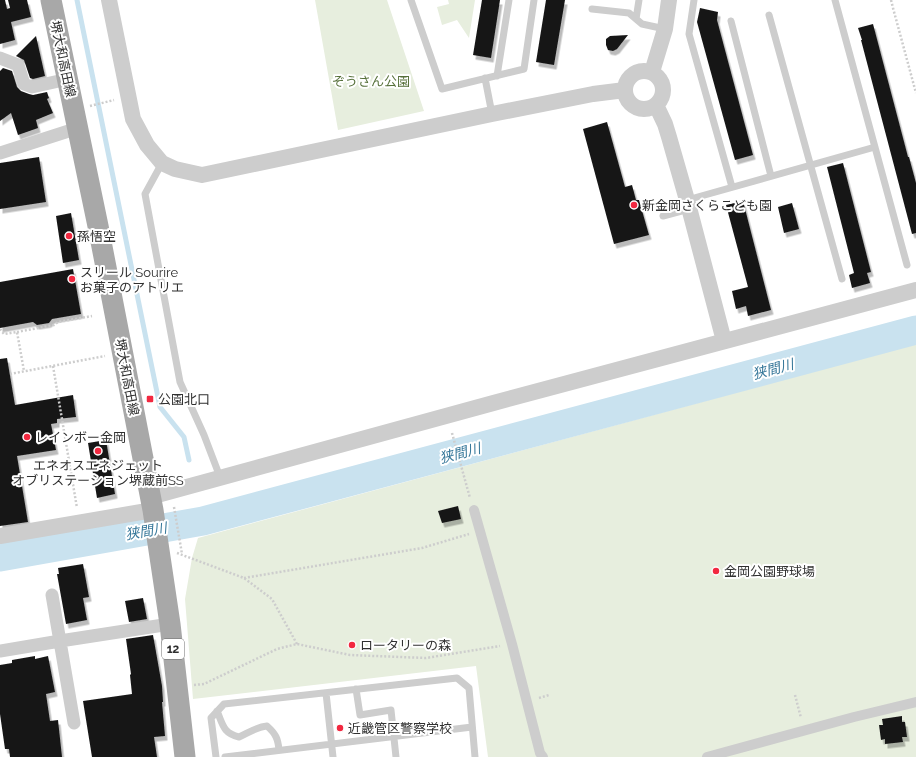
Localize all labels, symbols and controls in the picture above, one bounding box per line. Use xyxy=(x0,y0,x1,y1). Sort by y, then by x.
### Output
street label: 堺大和高田線 xyxy=(48,19,78,99)
park label: ぞうさん公園 xyxy=(332,74,410,89)
place label: 新金岡さくらこども園 xyxy=(642,198,772,213)
marker: 新金岡さくらこども園 xyxy=(629,200,639,210)
place label: 孫悟空 xyxy=(77,229,116,244)
marker: 孫悟空 xyxy=(64,231,74,241)
place label: スリール Sourire お菓子のアトリエ xyxy=(80,265,184,295)
marker: スリール Sourire お菓子のアトリエ xyxy=(67,274,77,284)
street label: 堺大和高田線 xyxy=(112,337,142,417)
water label: 狭間川 xyxy=(751,355,797,382)
place label: 公園北口 xyxy=(158,392,210,407)
marker: 公園北口 xyxy=(145,394,155,404)
place label: レインボー金岡 xyxy=(35,430,126,445)
marker: レインボー金岡 xyxy=(22,432,32,442)
water label: 狭間川 xyxy=(438,439,484,466)
marker: エネオスエネジェット オブリステーション堺蔵前SS xyxy=(93,446,103,456)
place label: エネオスエネジェット オブリステーション堺蔵前SS xyxy=(12,458,184,488)
water label: 狭間川 xyxy=(124,519,170,543)
place label: 金岡公園野球場 xyxy=(724,564,815,579)
marker: 金岡公園野球場 xyxy=(711,566,721,576)
place label: ロータリーの森 xyxy=(360,638,451,653)
road number: 12 xyxy=(162,639,184,659)
marker: ロータリーの森 xyxy=(347,640,357,650)
place label: 近畿管区警察学校 xyxy=(348,721,452,736)
marker: 近畿管区警察学校 xyxy=(335,723,345,733)

